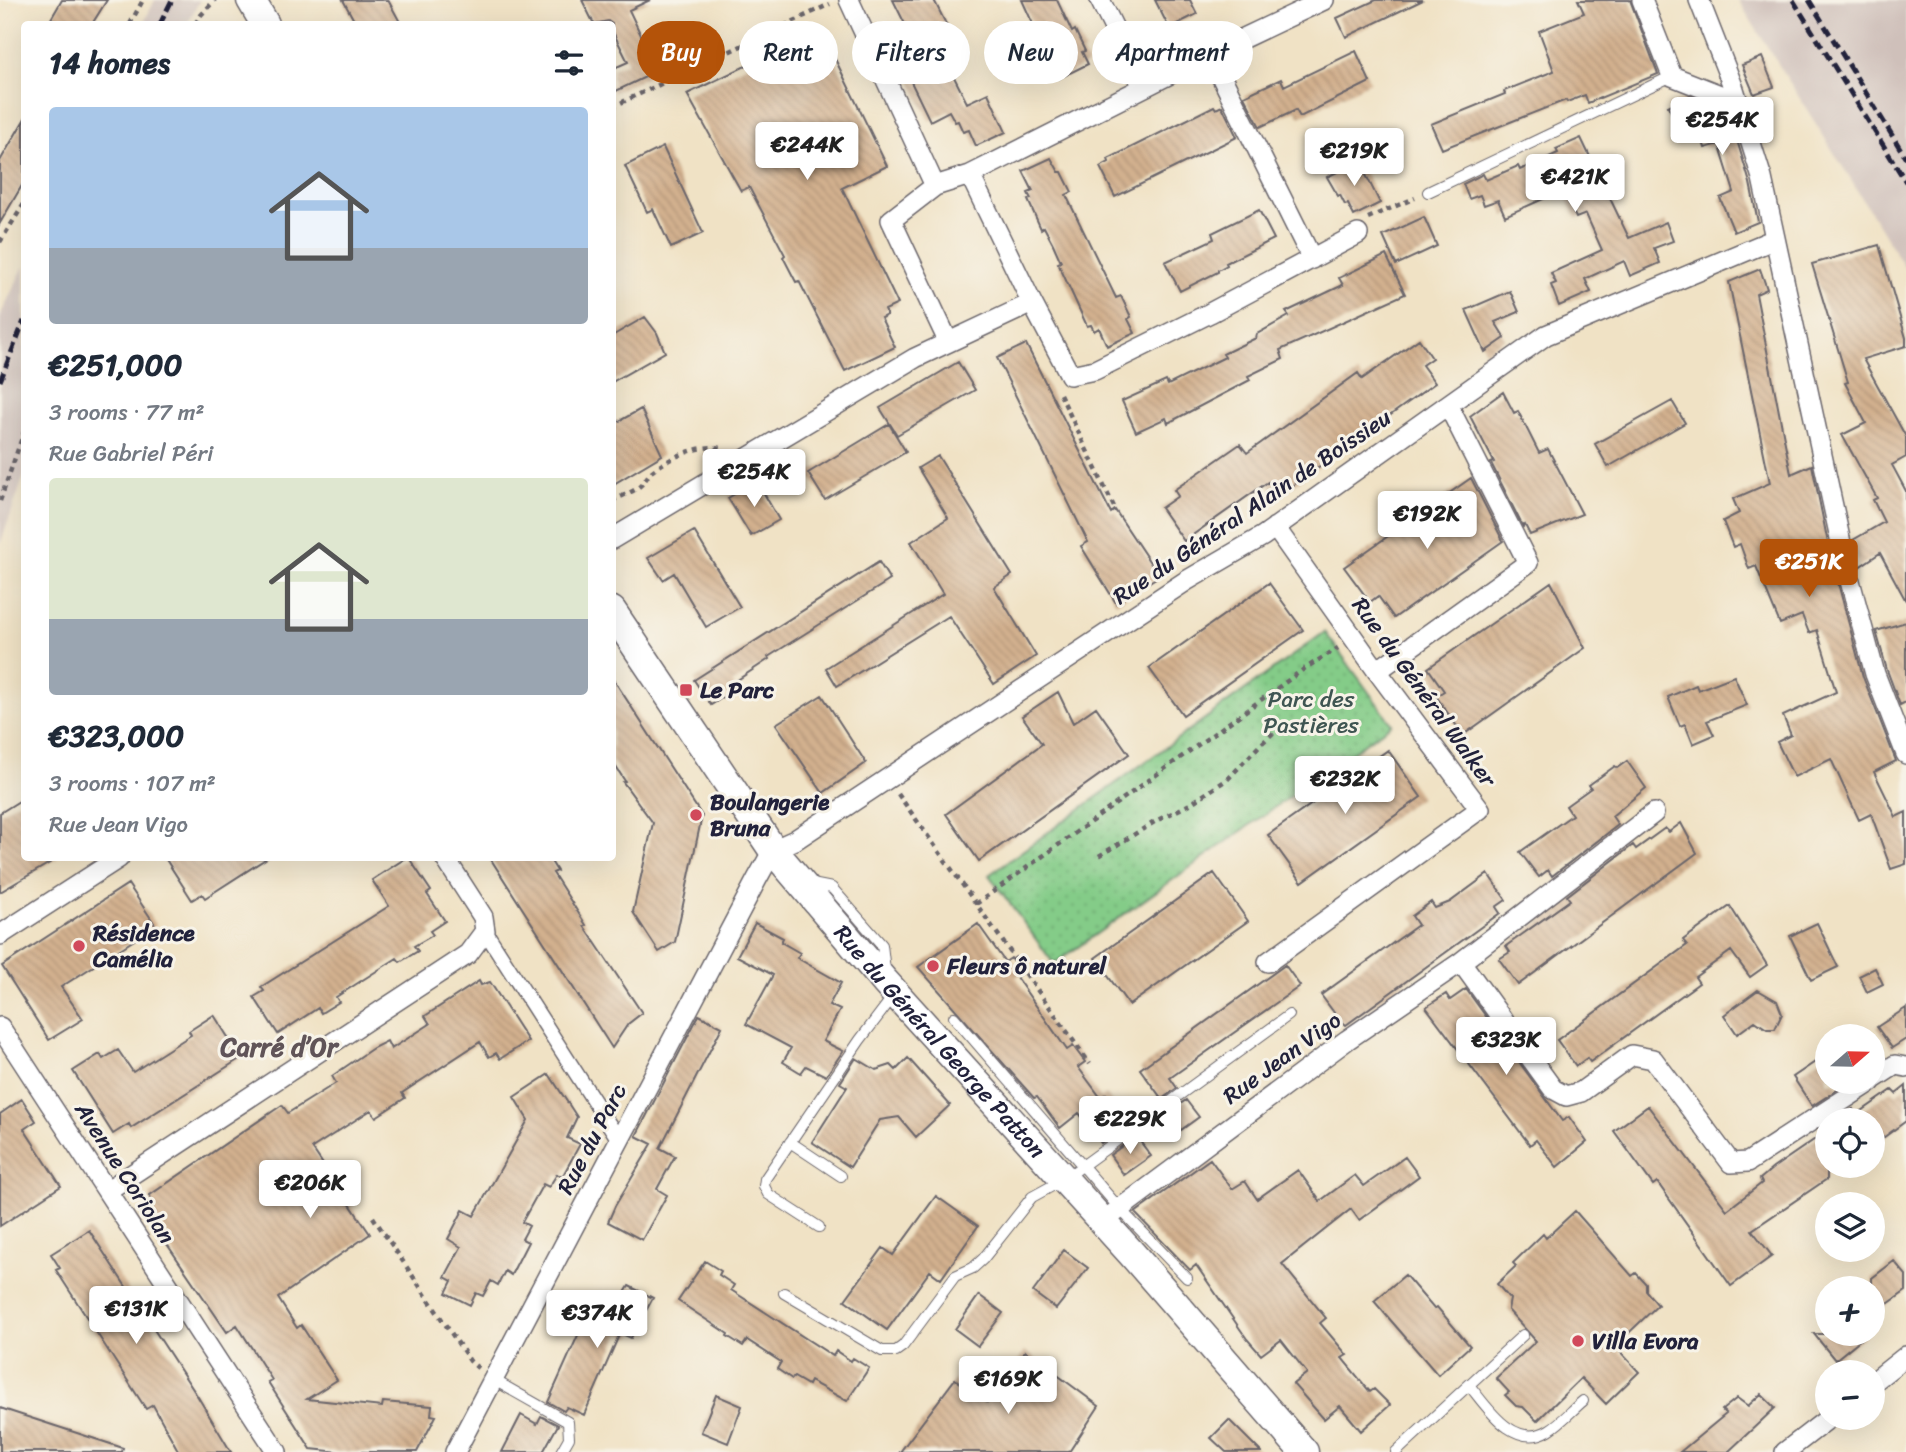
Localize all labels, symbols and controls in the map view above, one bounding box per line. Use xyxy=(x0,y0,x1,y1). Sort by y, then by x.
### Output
chip: Buy xyxy=(637,21,725,84)
chip: Rent xyxy=(739,21,838,84)
chip: Filters xyxy=(852,21,970,84)
chip: New xyxy=(984,21,1078,84)
chip: Apartment xyxy=(1092,21,1253,84)
text: 14 homes xyxy=(49,36,170,90)
icon: filters xyxy=(550,44,588,82)
pin: €254K xyxy=(1673,97,1771,157)
text: €254K xyxy=(1687,99,1757,140)
pin: €244K xyxy=(758,122,856,182)
text: €244K xyxy=(771,124,843,165)
pin: €219K xyxy=(1305,128,1403,188)
text: €219K xyxy=(1321,130,1387,171)
icon: home xyxy=(256,153,382,279)
pin: €421K xyxy=(1526,154,1624,214)
text: €421K xyxy=(1542,156,1608,197)
text: €251,000 xyxy=(49,338,182,392)
text: 3 rooms · 77 m² xyxy=(49,392,205,433)
street label: Rue du Général Alain de Boissieu xyxy=(1104,398,1400,616)
text: Rue Gabriel Péri xyxy=(49,433,213,474)
pin: €254K xyxy=(705,449,803,509)
text: €254K xyxy=(719,451,789,492)
pin: €192K xyxy=(1378,491,1476,551)
text: €192K xyxy=(1394,493,1460,534)
icon: home xyxy=(256,524,382,650)
pin: €251K xyxy=(1760,540,1858,599)
text: €251K xyxy=(1776,541,1842,582)
street label: Rue du Général Walker xyxy=(1341,588,1508,797)
place label: Le Parc xyxy=(700,670,774,711)
park label: Parc des Pastières xyxy=(1263,679,1359,746)
marker: Le Parc xyxy=(678,682,694,698)
text: €323,000 xyxy=(49,709,184,763)
pin: €232K xyxy=(1296,756,1394,816)
text: €232K xyxy=(1311,758,1379,799)
text: 3 rooms · 107 m² xyxy=(49,763,216,804)
place label: Boulangerie Bruna xyxy=(710,782,830,849)
text: Rue Jean Vigo xyxy=(49,804,188,845)
marker: Boulangerie Bruna xyxy=(688,807,704,823)
place label: Résidence Camélia xyxy=(92,913,196,980)
street label: Rue du Général George Patton xyxy=(823,915,1056,1168)
marker: Résidence Camélia xyxy=(71,938,87,954)
place label: Fleurs ô naturel xyxy=(946,946,1108,987)
marker: Fleurs ô naturel xyxy=(925,958,941,974)
street label: Rue Jean Vigo xyxy=(1214,1001,1350,1115)
pin: €323K xyxy=(1457,1018,1555,1077)
text: €323K xyxy=(1472,1019,1540,1060)
district label: Carré d’Or xyxy=(219,1024,340,1070)
north arrow xyxy=(1815,1024,1885,1094)
map controls xyxy=(1815,1024,1885,1430)
street label: Rue du Parc xyxy=(546,1076,639,1202)
street label: Avenue Coriolan xyxy=(63,1093,187,1253)
pin: €229K xyxy=(1081,1096,1179,1156)
text: €229K xyxy=(1095,1098,1165,1139)
button: locate xyxy=(1815,1108,1885,1178)
pin: €206K xyxy=(261,1160,359,1220)
text: €206K xyxy=(275,1162,345,1203)
button: layers xyxy=(1815,1192,1885,1262)
button: + xyxy=(1815,1276,1885,1346)
pin: €131K xyxy=(87,1286,185,1346)
text: €131K xyxy=(105,1288,167,1329)
pin: €374K xyxy=(548,1290,646,1350)
text: €374K xyxy=(562,1292,632,1333)
place label: Villa Evora xyxy=(1592,1321,1699,1362)
marker: Villa Evora xyxy=(1570,1333,1586,1349)
pin: €169K xyxy=(959,1356,1057,1416)
text: €169K xyxy=(975,1358,1041,1399)
button: − xyxy=(1815,1360,1885,1430)

